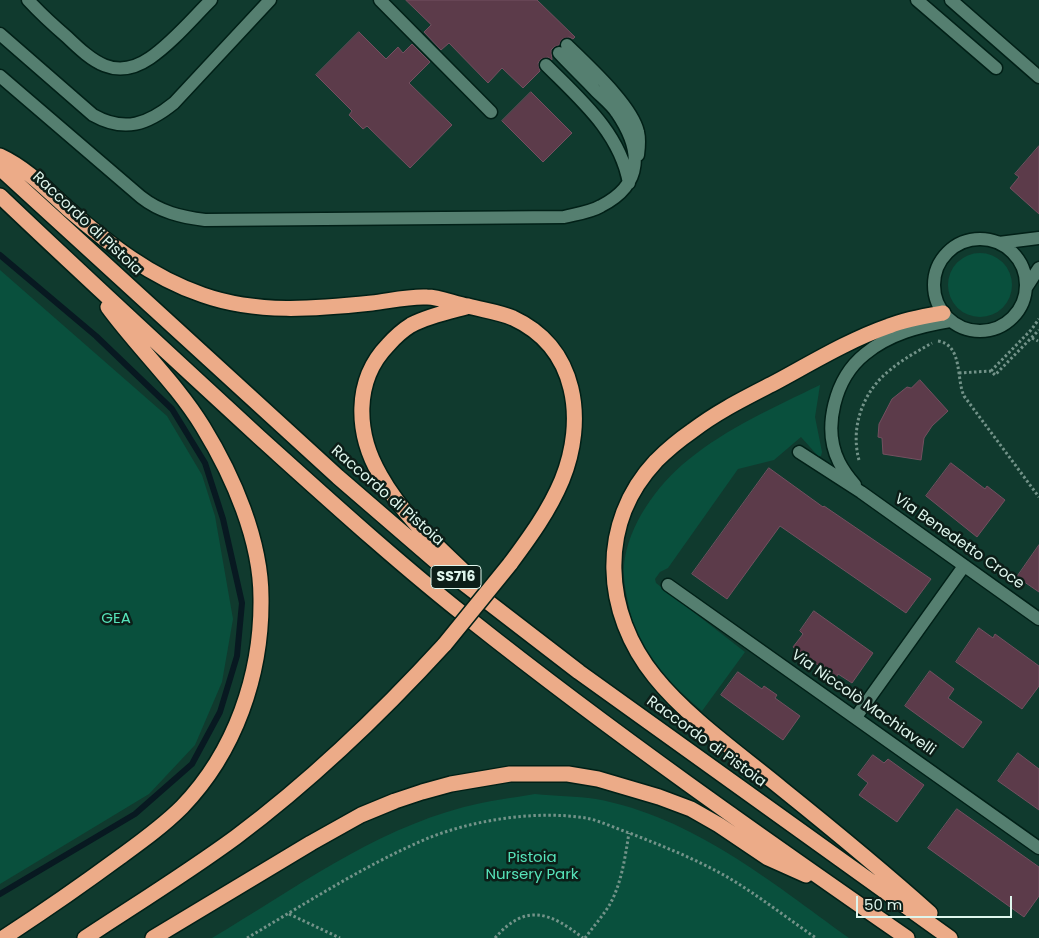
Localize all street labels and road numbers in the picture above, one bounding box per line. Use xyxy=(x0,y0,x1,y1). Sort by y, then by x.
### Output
street label: Raccordo di Pistoia xyxy=(28,169,146,279)
street label: Raccordo di Pistoia xyxy=(327,442,447,550)
street label: Via Benedetto Croce xyxy=(891,490,1027,594)
road number: SS716 xyxy=(431,566,481,588)
street label: Via Niccolò Machiavelli xyxy=(788,646,938,760)
street label: Raccordo di Pistoia xyxy=(643,693,769,791)

